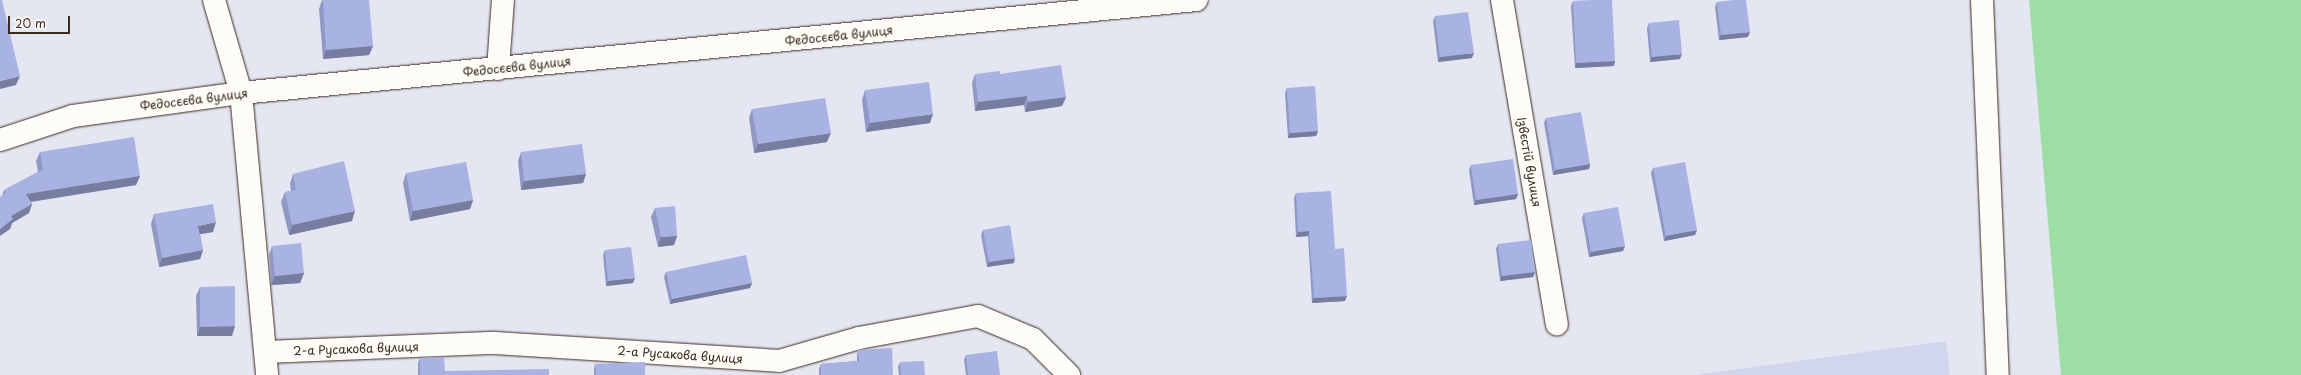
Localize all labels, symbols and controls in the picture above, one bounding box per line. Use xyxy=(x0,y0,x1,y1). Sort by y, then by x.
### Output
scale bar xyxy=(10,8,72,34)
text: 20 m xyxy=(15,14,46,32)
street label: Федосєєва вулиця xyxy=(784,23,894,49)
street label: Федосєєва вулиця xyxy=(462,54,572,80)
street label: Федосєєва вулиця xyxy=(139,86,249,114)
street label: Ізвєстій вулиця xyxy=(1514,116,1544,208)
street label: 2-а Русакова вулиця xyxy=(292,340,420,358)
street label: 2-а Русакова вулиця xyxy=(616,343,744,367)

